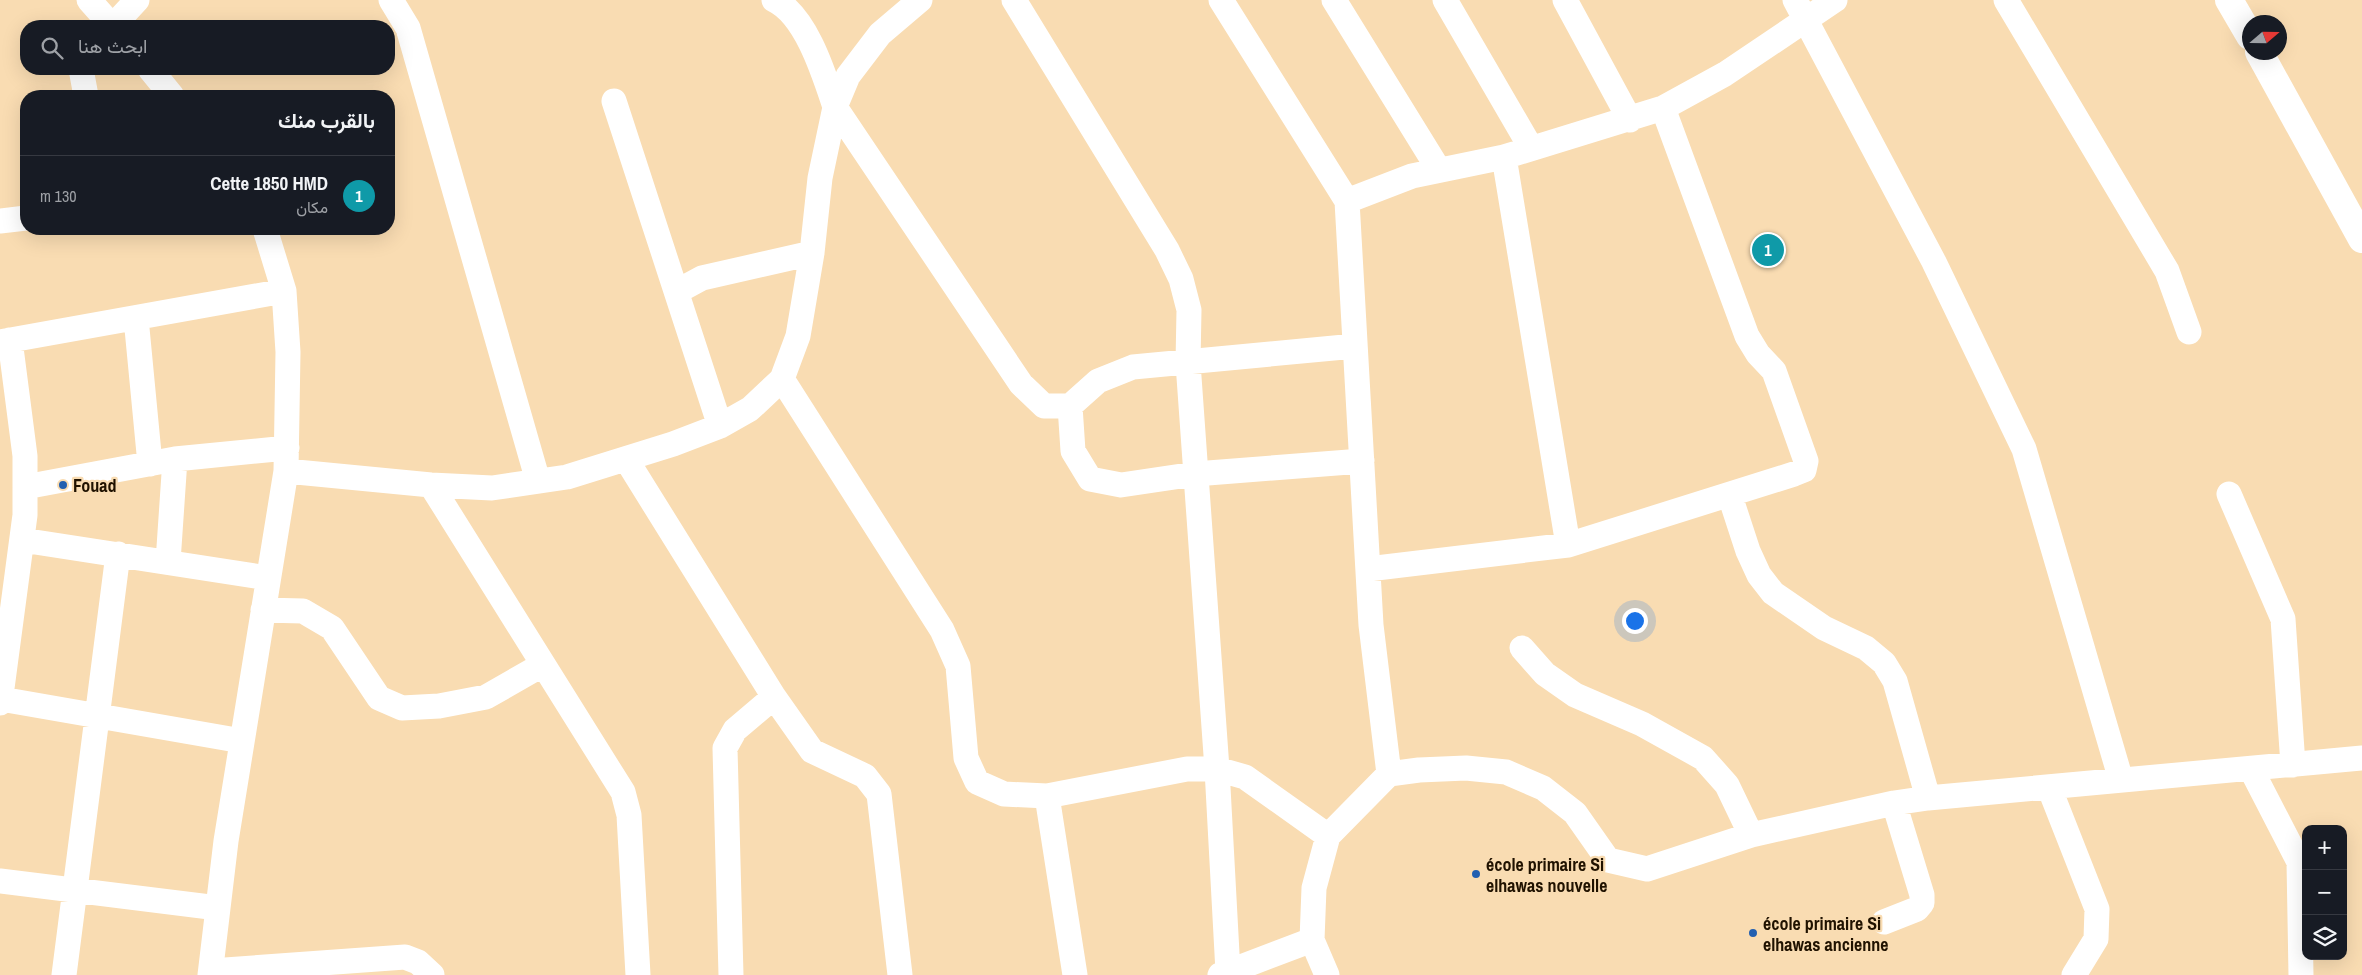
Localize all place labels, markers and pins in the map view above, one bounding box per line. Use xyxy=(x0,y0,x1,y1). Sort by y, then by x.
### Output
pin: 1 xyxy=(1752,231,1784,269)
place label: Fouad xyxy=(73,473,117,498)
marker: Fouad xyxy=(57,479,69,491)
place label: école primaire Si elhawas nouvelle xyxy=(1486,852,1607,898)
marker: école primaire Si elhawas nouvelle xyxy=(1470,868,1482,880)
place label: école primaire Si elhawas ancienne xyxy=(1763,911,1889,957)
marker: école primaire Si elhawas ancienne xyxy=(1747,927,1759,939)

